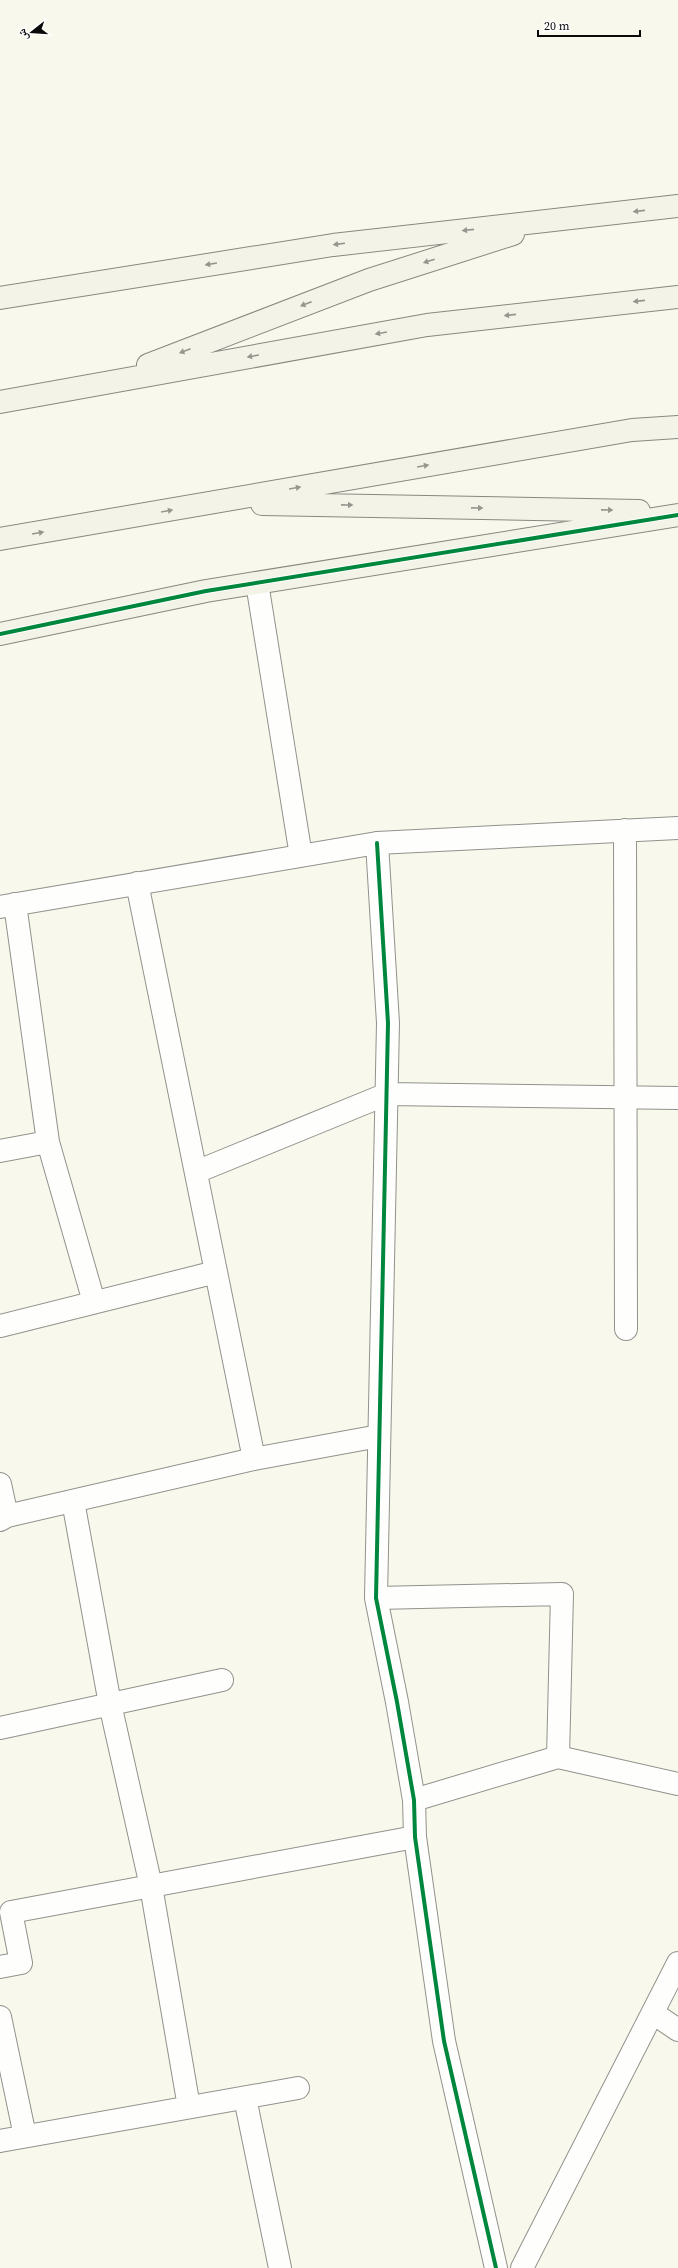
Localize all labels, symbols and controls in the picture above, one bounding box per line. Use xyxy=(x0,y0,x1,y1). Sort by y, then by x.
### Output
north arrow xyxy=(12,12,52,52)
scale bar xyxy=(538,12,640,38)
text: 20 m xyxy=(544,18,570,34)
text: ش xyxy=(14,27,32,43)
one-way arrow xyxy=(633,207,645,214)
one-way arrow xyxy=(462,226,474,233)
one-way arrow xyxy=(333,241,345,247)
one-way arrow xyxy=(423,258,435,264)
one-way arrow xyxy=(205,261,217,267)
one-way arrow xyxy=(633,298,645,304)
one-way arrow xyxy=(300,301,312,307)
one-way arrow xyxy=(504,312,516,319)
one-way arrow xyxy=(375,330,387,336)
one-way arrow xyxy=(179,348,191,354)
one-way arrow xyxy=(247,353,259,359)
one-way arrow xyxy=(417,463,429,469)
one-way arrow xyxy=(289,485,301,491)
one-way arrow xyxy=(341,502,353,509)
one-way arrow xyxy=(471,505,484,511)
one-way arrow xyxy=(160,507,173,513)
one-way arrow xyxy=(601,507,614,513)
one-way arrow xyxy=(32,530,45,536)

